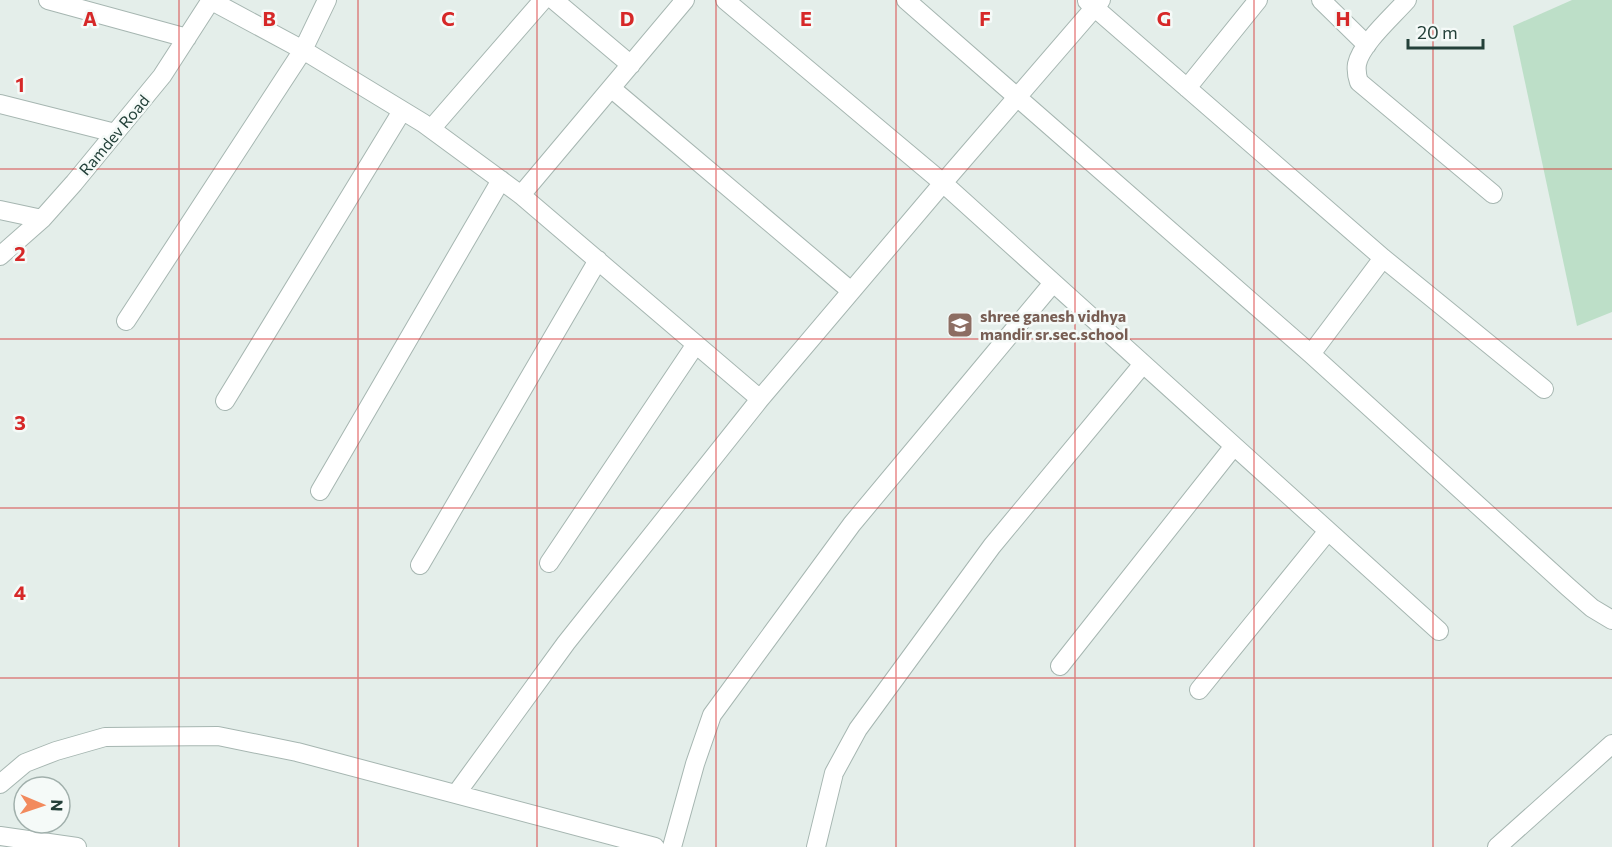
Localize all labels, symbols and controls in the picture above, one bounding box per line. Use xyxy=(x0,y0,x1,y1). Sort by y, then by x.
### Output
text: A xyxy=(83,6,97,30)
text: B xyxy=(262,6,276,30)
text: C xyxy=(441,6,455,30)
text: D xyxy=(620,6,634,30)
text: E xyxy=(800,6,812,30)
text: F xyxy=(979,6,991,30)
text: G xyxy=(1157,6,1171,30)
text: H xyxy=(1336,6,1351,30)
scale bar xyxy=(1408,12,1483,50)
text: 20 m xyxy=(1417,21,1458,43)
text: 1 xyxy=(15,72,25,96)
street label: Ramdev Road xyxy=(74,91,153,179)
text: 2 xyxy=(14,241,26,265)
place label: shree ganesh vidhya mandir sr.sec.school xyxy=(980,306,1128,343)
school or university icon: shree ganesh vidhya mandir sr.sec.school xyxy=(945,310,975,340)
text: 3 xyxy=(14,410,26,434)
text: 4 xyxy=(14,580,26,604)
north arrow xyxy=(12,775,72,835)
text: N xyxy=(48,799,67,812)

